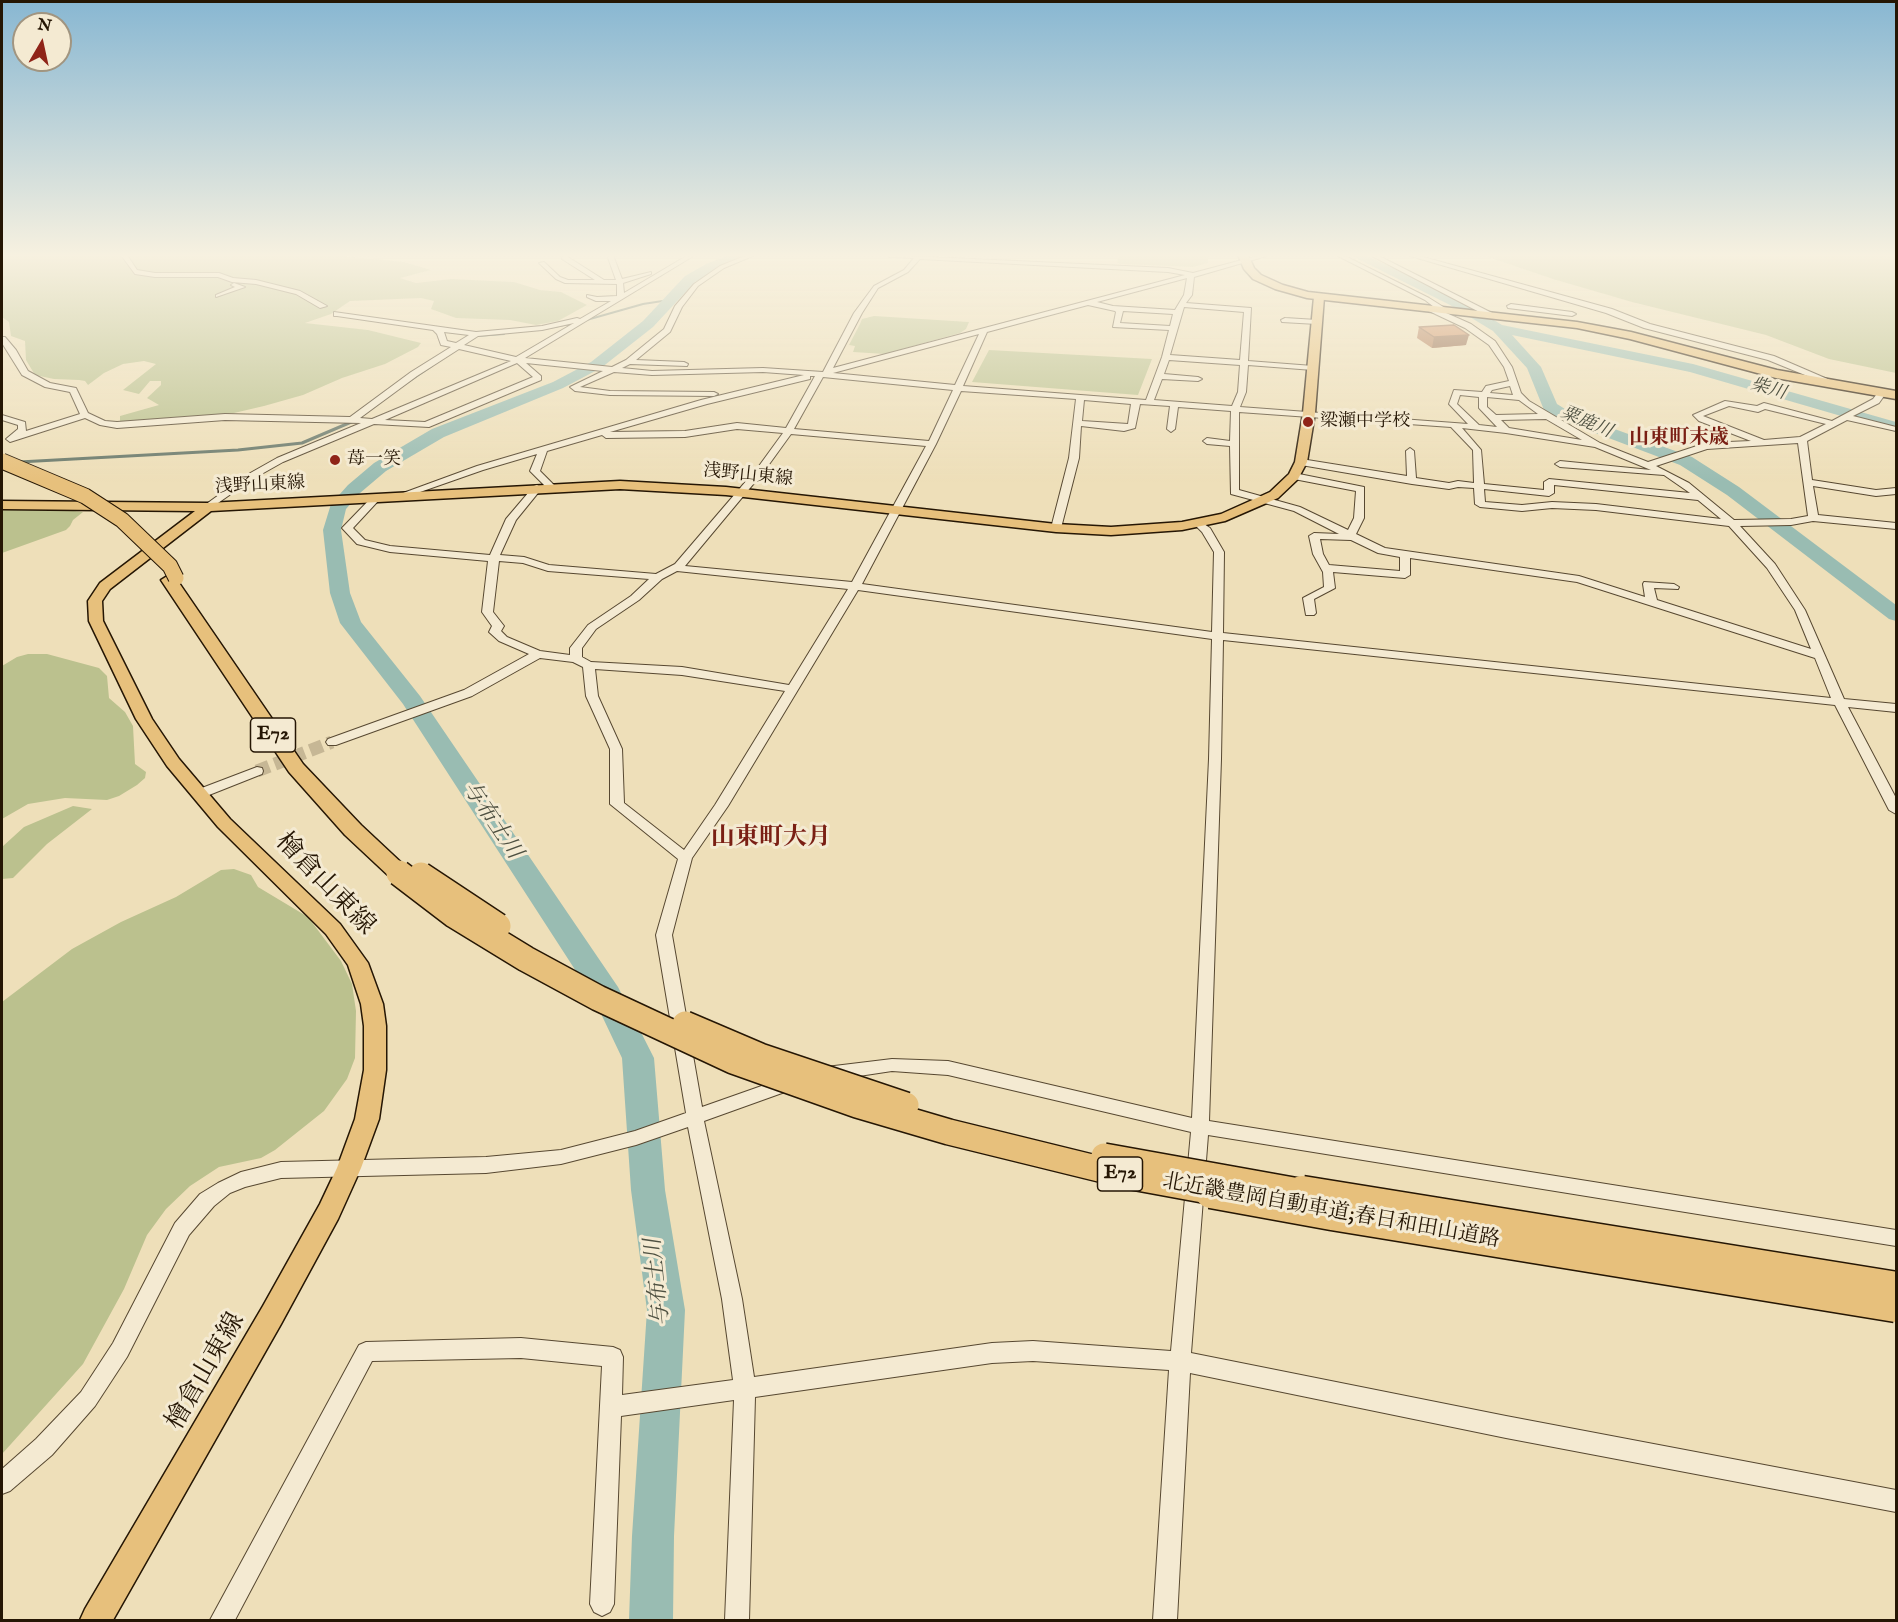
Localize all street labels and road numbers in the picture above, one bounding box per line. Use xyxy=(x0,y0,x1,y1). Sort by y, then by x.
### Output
street label: 浅野山東線 xyxy=(702,461,794,491)
street label: 浅野山東線 xyxy=(214,473,306,499)
road number: E72 xyxy=(250,718,296,752)
street label: 檜倉山東線 xyxy=(268,827,380,943)
road number: E72 xyxy=(1098,1157,1142,1191)
street label: 北近畿豊岡自動車道;春日和田山道路 xyxy=(1160,1170,1502,1254)
street label: 檜倉山東線 xyxy=(161,1308,253,1436)

